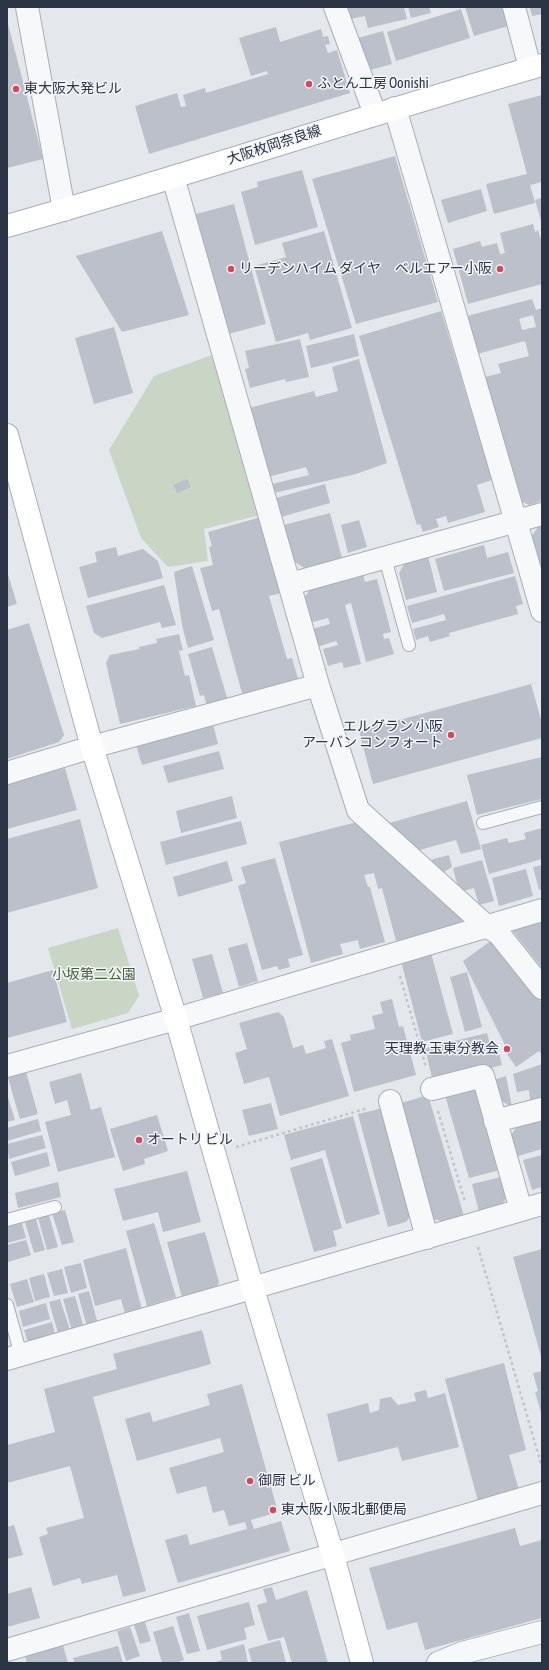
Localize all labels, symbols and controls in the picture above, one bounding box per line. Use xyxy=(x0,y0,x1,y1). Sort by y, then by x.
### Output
place label: ふとん工房 Oonishi xyxy=(317,76,429,92)
marker: ふとん工房 Oonishi xyxy=(304,79,314,89)
place label: 東大阪大発ビル xyxy=(24,81,122,97)
marker: 東大阪大発ビル xyxy=(11,84,21,94)
street label: 大阪枚岡奈良線 xyxy=(225,122,323,168)
place label: リーデンハイム ダイヤ xyxy=(239,261,381,277)
place label: ベルエアー小阪 xyxy=(395,261,492,277)
marker: リーデンハイム ダイヤ xyxy=(226,264,236,274)
marker: ベルエアー小阪 xyxy=(495,264,505,274)
place label: エルグラン 小阪 アーバン コンフォート xyxy=(302,719,443,752)
marker: エルグラン 小阪 アーバン コンフォート xyxy=(446,730,456,740)
park label: 小坂第二公園 xyxy=(52,967,136,983)
place label: 天理教 玉東分教会 xyxy=(385,1041,499,1057)
marker: 天理教 玉東分教会 xyxy=(502,1044,512,1054)
place label: オートリ ビル xyxy=(147,1132,233,1148)
marker: オートリ ビル xyxy=(134,1135,144,1145)
place label: 御厨 ビル xyxy=(258,1473,316,1489)
marker: 御厨 ビル xyxy=(245,1476,255,1486)
place label: 東大阪小阪北郵便局 xyxy=(281,1502,407,1518)
marker: 東大阪小阪北郵便局 xyxy=(268,1505,278,1515)

